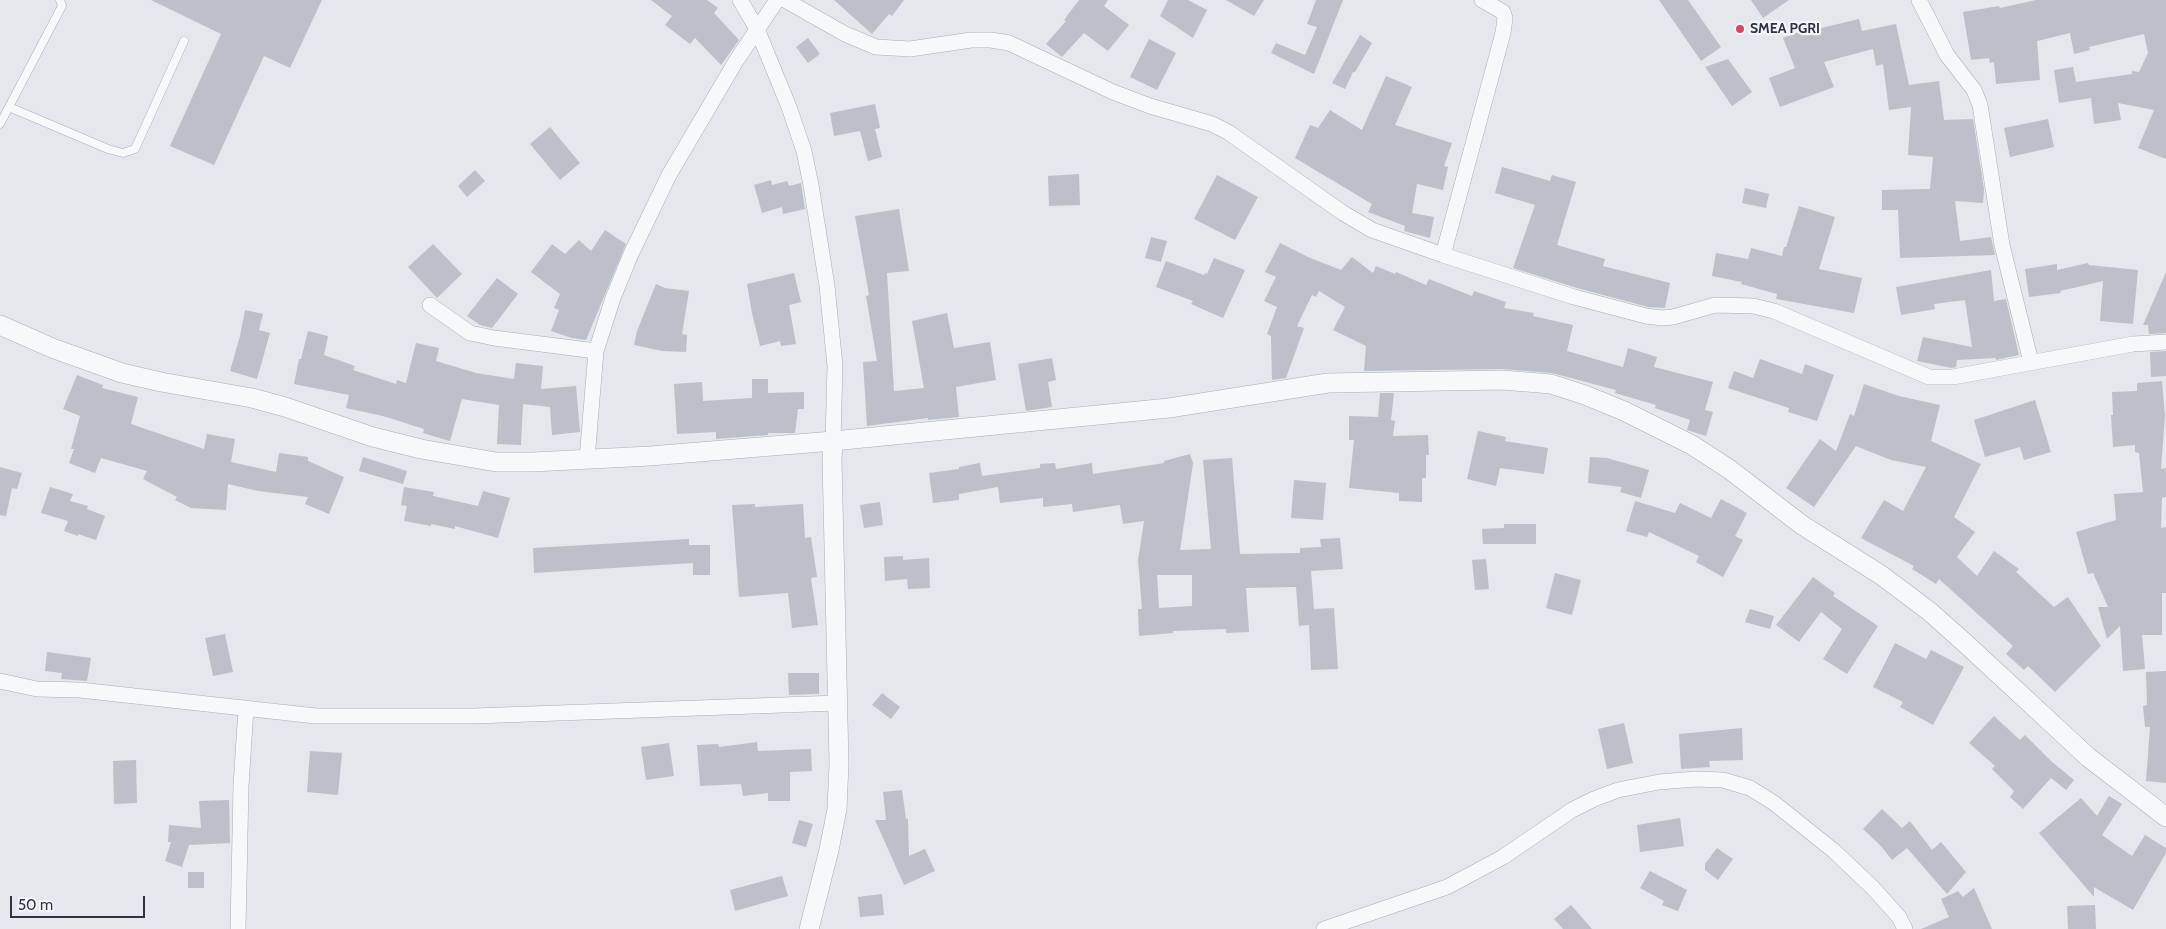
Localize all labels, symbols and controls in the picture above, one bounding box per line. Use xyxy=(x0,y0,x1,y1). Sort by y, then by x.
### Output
place label: SMEA PGRI xyxy=(1750,21,1820,37)
marker: SMEA PGRI xyxy=(1734,23,1746,35)
scale bar xyxy=(12,886,148,918)
text: 50 m xyxy=(18,896,53,914)

